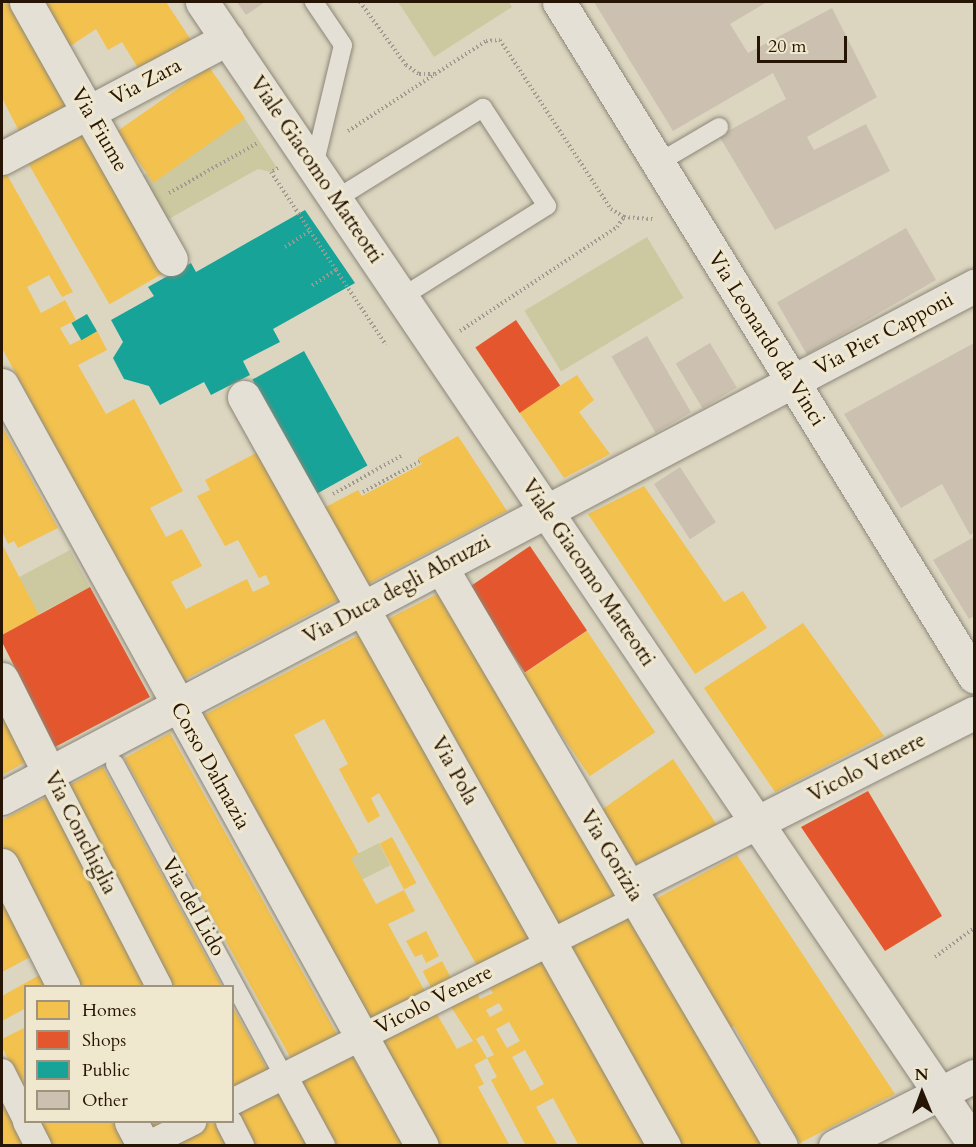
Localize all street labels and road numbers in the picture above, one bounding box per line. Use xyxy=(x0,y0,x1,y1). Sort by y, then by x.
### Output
street label: Via Zara xyxy=(106,53,186,111)
street label: Viale Giacomo Matteotti xyxy=(244,72,388,268)
street label: Via Fiume xyxy=(65,84,133,176)
street label: Via Leonardo da Vinci xyxy=(702,247,830,431)
street label: Via Pier Capponi xyxy=(810,287,958,381)
street label: Viale Giacomo Matteotti xyxy=(516,475,660,671)
street label: Via Duca degli Abruzzi xyxy=(299,530,495,650)
street label: Corso Dalmazia xyxy=(165,698,255,834)
street label: Vicolo Venere xyxy=(804,728,930,808)
street label: Via Pola xyxy=(425,732,483,810)
street label: Via Conchiglia xyxy=(38,767,122,899)
street label: Via Gorizia xyxy=(574,806,648,906)
street label: Via del Lido xyxy=(156,853,230,961)
street label: Vicolo Venere xyxy=(371,960,497,1040)

